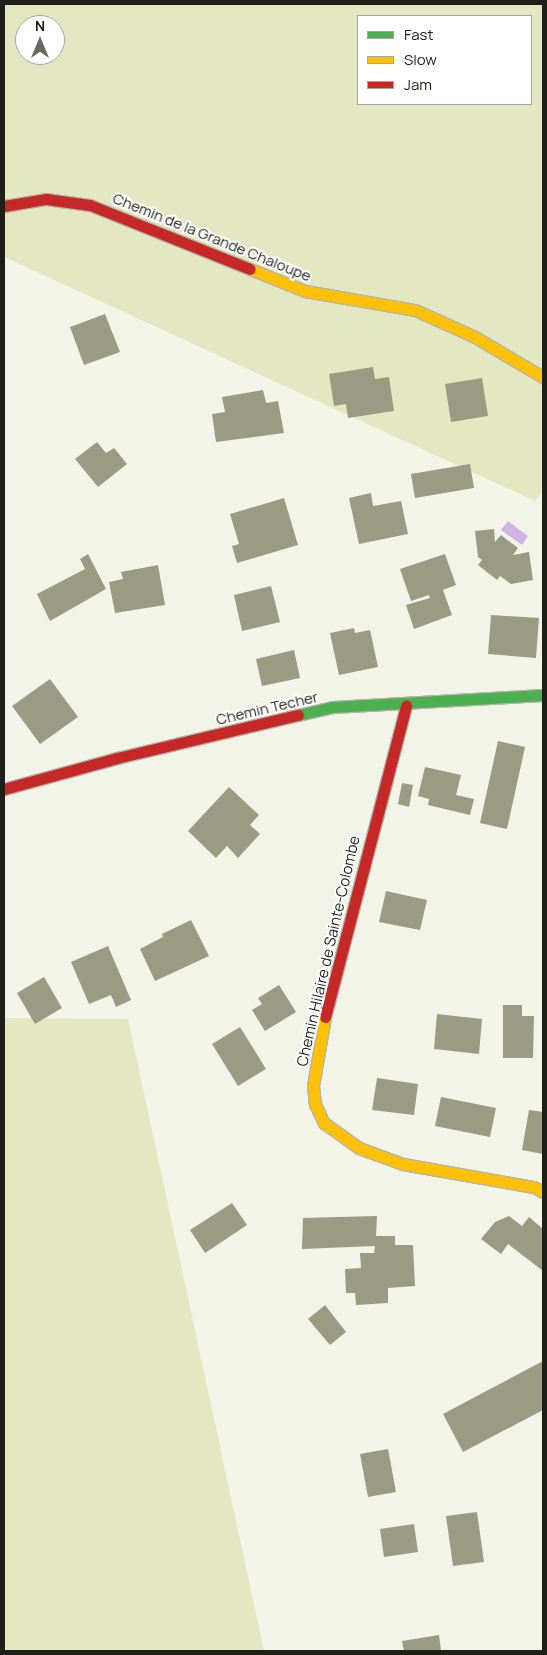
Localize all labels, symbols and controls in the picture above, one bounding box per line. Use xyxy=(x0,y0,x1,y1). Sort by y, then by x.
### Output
north arrow xyxy=(15,15,65,65)
legend xyxy=(357,15,532,105)
text: N xyxy=(35,16,45,35)
text: Fast xyxy=(404,24,433,45)
text: Slow xyxy=(404,49,437,70)
text: Jam xyxy=(404,74,432,95)
street label: Chemin de la Grande Chaloupe xyxy=(110,189,314,285)
street label: Chemin Techer xyxy=(214,688,320,728)
street label: Chemin Hilaire de Sainte-Colombe xyxy=(293,834,363,1068)

